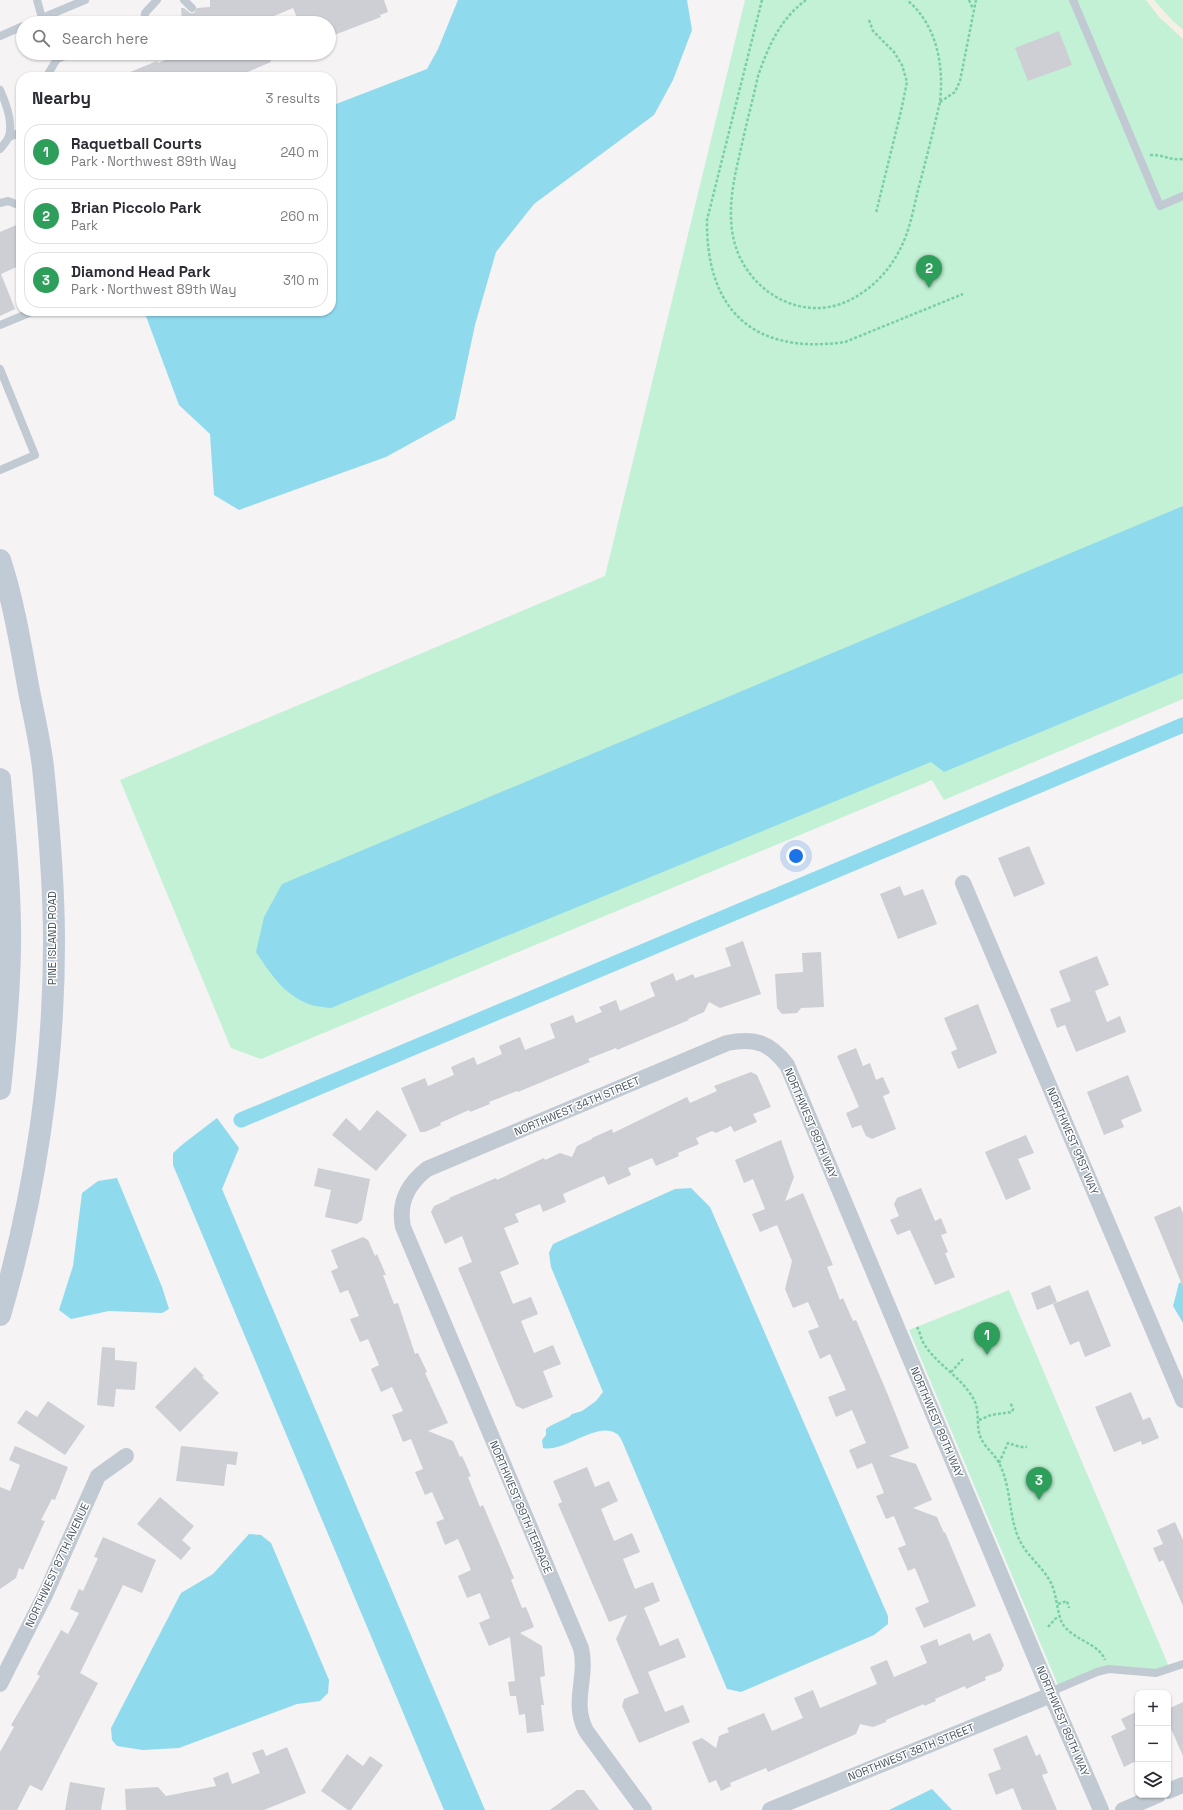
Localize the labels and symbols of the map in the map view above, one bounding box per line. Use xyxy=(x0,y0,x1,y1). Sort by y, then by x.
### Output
pin: 2 xyxy=(916,255,942,288)
your location xyxy=(786,846,806,866)
street label: PINE ISLAND ROAD xyxy=(45,891,59,985)
street label: NORTHWEST 89TH WAY xyxy=(781,1066,841,1181)
street label: NORTHWEST 34TH STREET xyxy=(512,1073,642,1139)
street label: NORTHWEST 91ST WAY xyxy=(1044,1085,1102,1197)
pin: 1 xyxy=(974,1322,1000,1355)
street label: NORTHWEST 89TH WAY xyxy=(907,1365,967,1480)
street label: NORTHWEST 89TH TERRACE xyxy=(487,1439,555,1575)
pin: 3 xyxy=(1026,1467,1052,1500)
street label: NORTHWEST 87TH AVENUE xyxy=(22,1500,92,1630)
street label: NORTHWEST 89TH WAY xyxy=(1033,1664,1093,1779)
street label: NORTHWEST 38TH STREET xyxy=(846,1720,977,1784)

